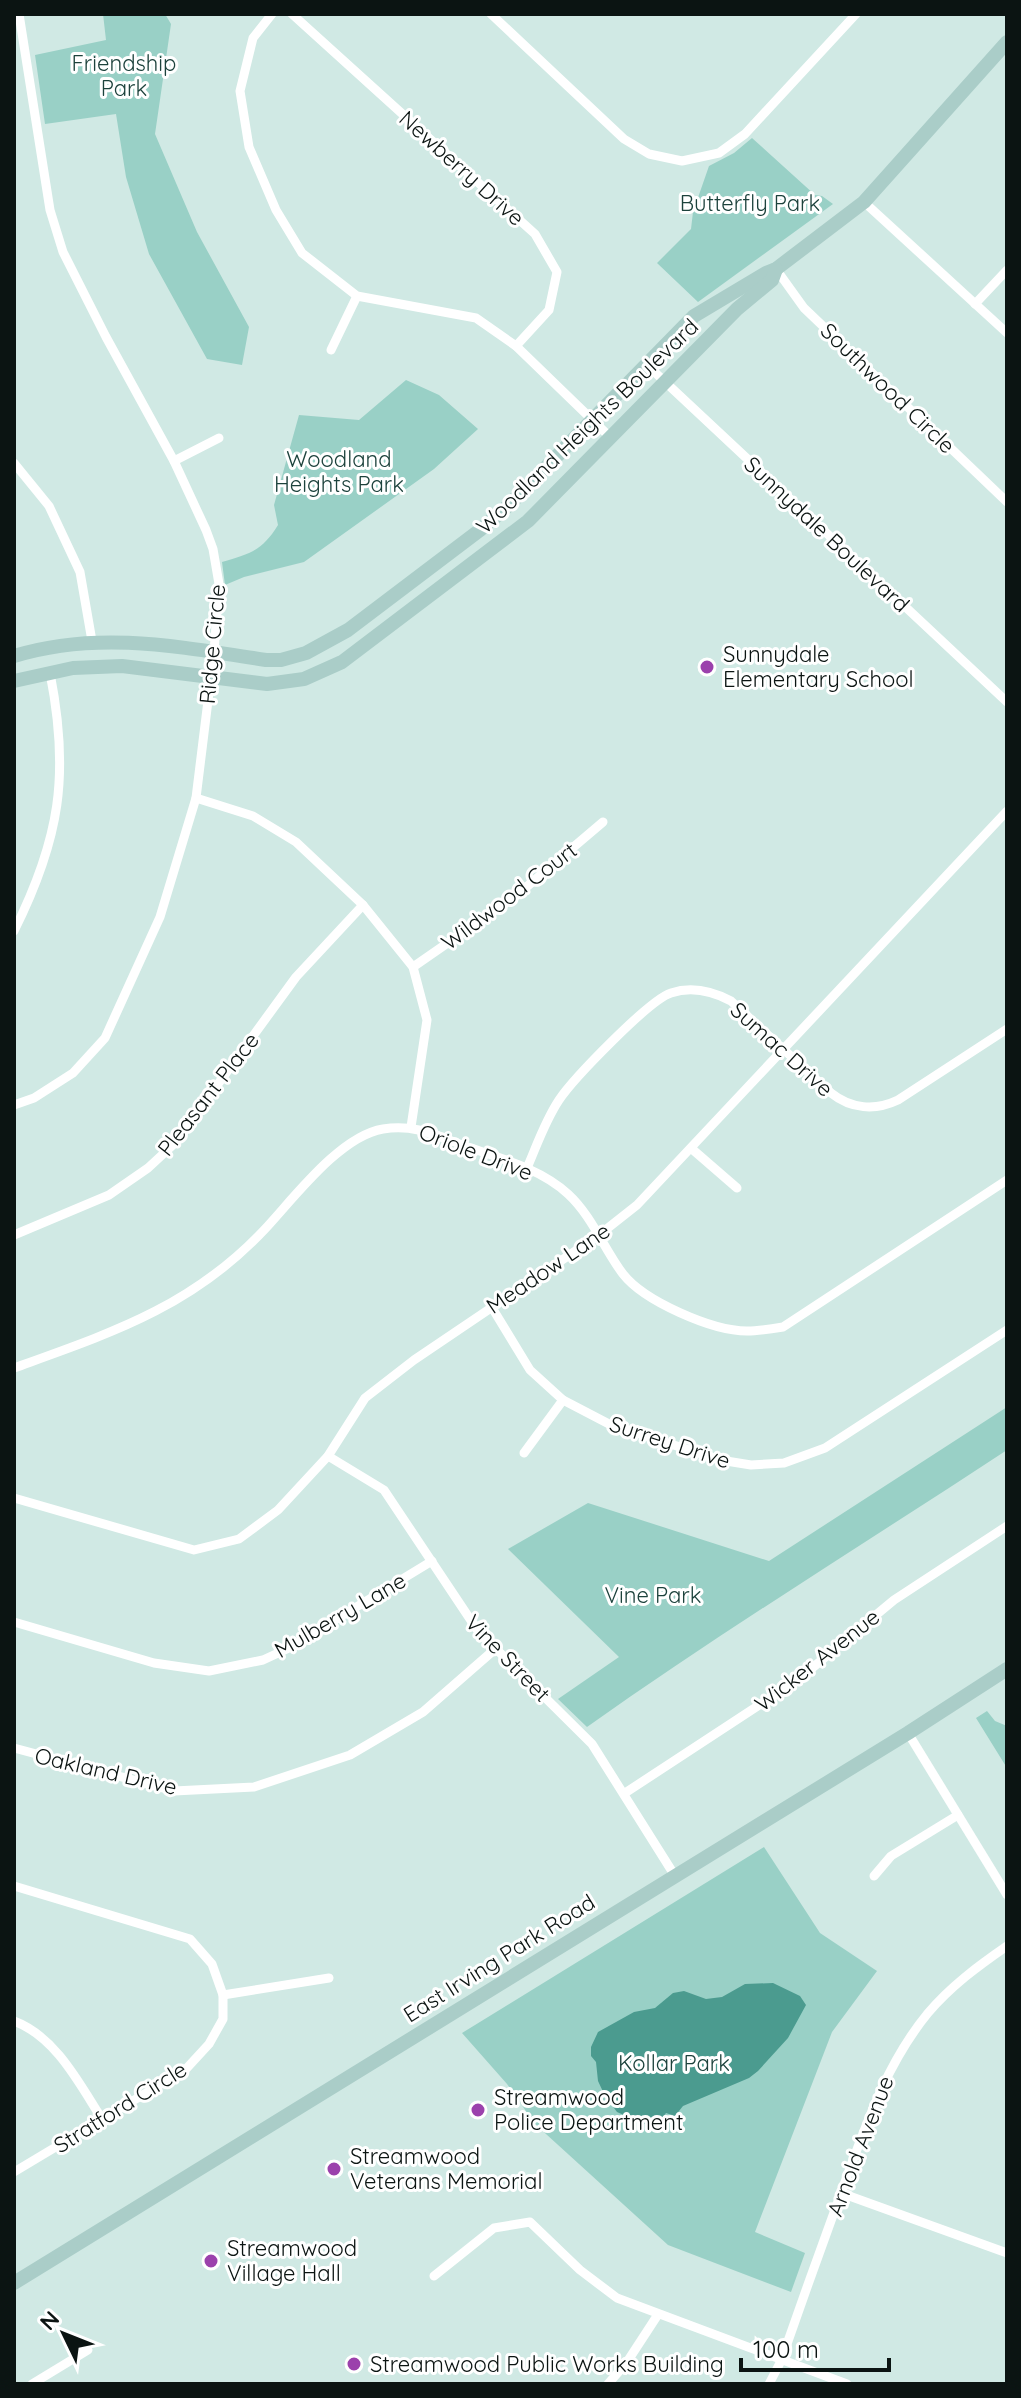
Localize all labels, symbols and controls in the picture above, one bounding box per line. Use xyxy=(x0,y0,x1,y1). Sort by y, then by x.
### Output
park label: Friendship Park xyxy=(72,49,176,102)
street label: Newberry Drive xyxy=(393,104,531,232)
park label: Butterfly Park xyxy=(680,189,820,217)
street label: Woodland Heights Boulevard xyxy=(470,312,704,540)
street label: Southwood Circle xyxy=(815,317,961,459)
park label: Woodland Heights Park xyxy=(274,445,404,498)
street label: Sunnydale Boulevard xyxy=(738,450,916,618)
street label: Ridge Circle xyxy=(193,583,231,705)
place label: Sunnydale Elementary School xyxy=(723,640,914,693)
marker: Sunnydale Elementary School xyxy=(698,658,716,676)
street label: Wildwood Court xyxy=(436,836,582,956)
street label: Sumac Drive xyxy=(725,996,839,1102)
street label: Pleasant Place xyxy=(151,1027,265,1161)
street label: Oriole Drive xyxy=(415,1118,537,1186)
street label: Meadow Lane xyxy=(481,1216,615,1320)
street label: Surrey Drive xyxy=(606,1409,734,1475)
street label: Mulberry Lane xyxy=(269,1566,411,1664)
park label: Vine Park xyxy=(604,1581,702,1609)
street label: Wicker Avenue xyxy=(749,1603,885,1717)
street label: Vine Street xyxy=(460,1608,556,1708)
street label: Oakland Drive xyxy=(32,1741,180,1801)
street label: East Irving Park Road xyxy=(398,1888,600,2028)
park label: Kollar Park xyxy=(618,2049,730,2077)
street label: Stratford Circle xyxy=(48,2055,192,2159)
street label: Arnold Avenue xyxy=(820,2072,900,2220)
place label: Streamwood Police Department xyxy=(494,2083,683,2136)
marker: Streamwood Police Department xyxy=(469,2101,487,2119)
place label: Streamwood Veterans Memorial xyxy=(350,2142,542,2195)
marker: Streamwood Veterans Memorial xyxy=(325,2160,343,2178)
place label: Streamwood Village Hall xyxy=(227,2234,357,2287)
marker: Streamwood Village Hall xyxy=(202,2252,220,2270)
north arrow xyxy=(24,2294,104,2374)
text: N xyxy=(34,2305,65,2336)
scale bar xyxy=(741,2322,889,2372)
text: 100 m xyxy=(753,2334,819,2364)
place label: Streamwood Public Works Building xyxy=(370,2350,724,2378)
marker: Streamwood Public Works Building xyxy=(345,2355,363,2373)

